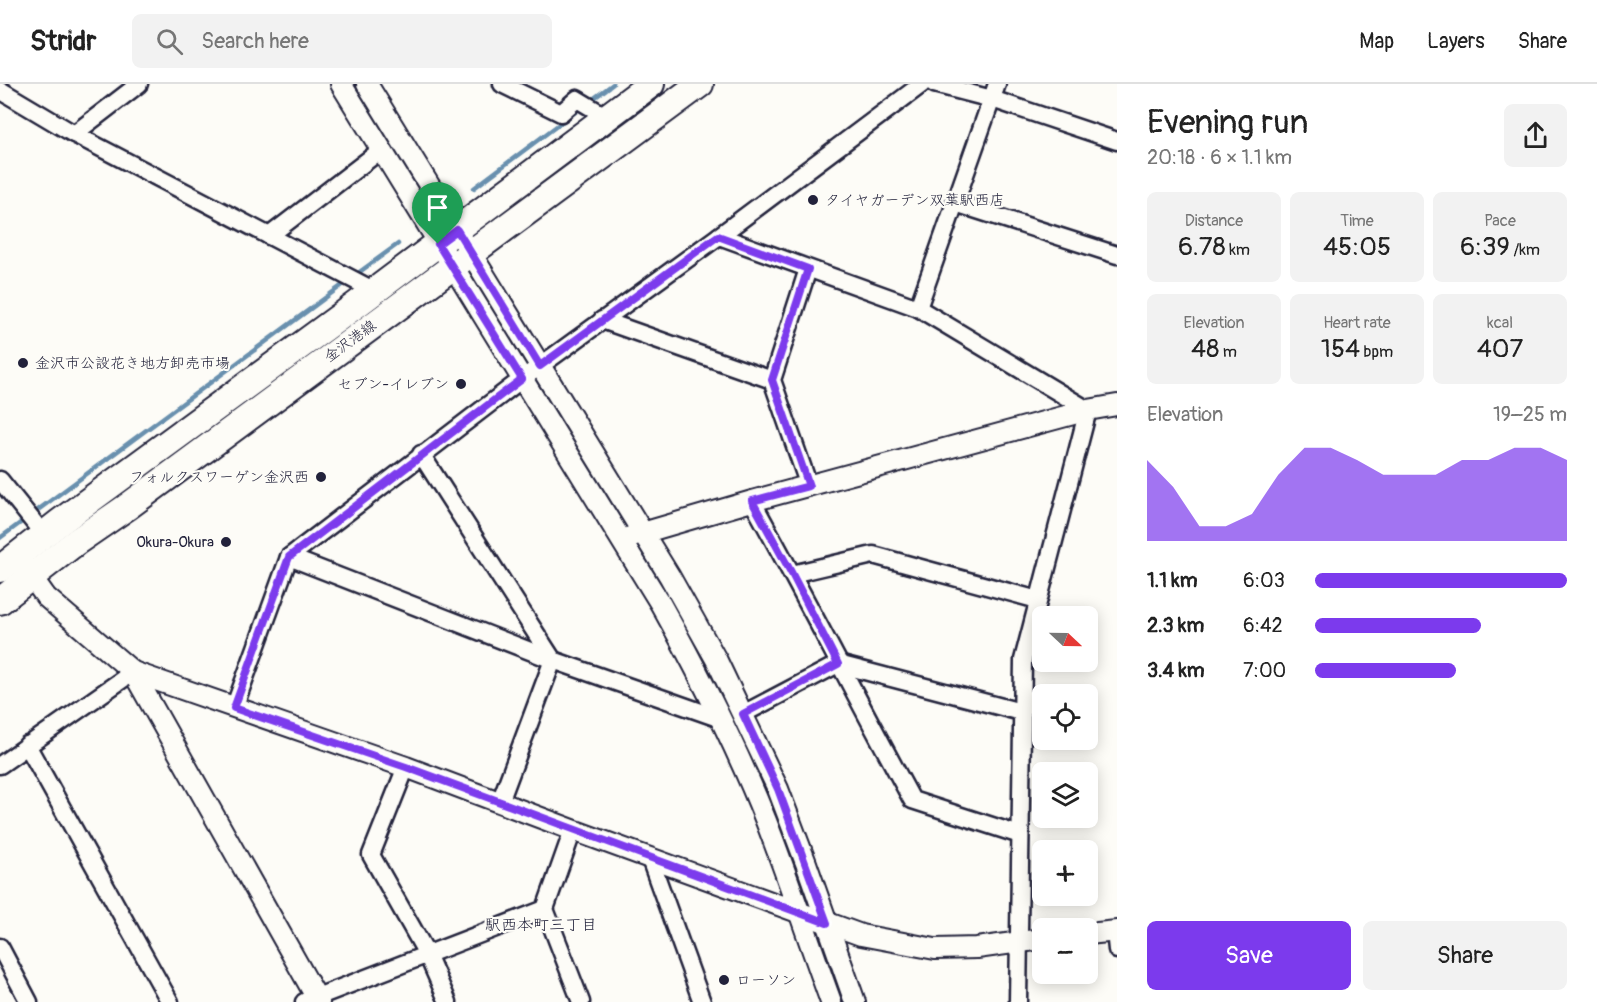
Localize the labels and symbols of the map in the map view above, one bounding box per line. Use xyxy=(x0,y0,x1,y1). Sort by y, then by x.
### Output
pin xyxy=(412,182,463,244)
place label: タイヤガーデン双葉駅西店 xyxy=(825,191,1004,210)
marker: タイヤガーデン双葉駅西店 xyxy=(806,193,820,207)
street label: 金沢港線 xyxy=(320,316,380,367)
place label: 金沢市公設花き地方卸売市場 xyxy=(35,354,230,373)
marker: 金沢市公設花き地方卸売市場 xyxy=(16,356,30,370)
place label: セブン-イレブン xyxy=(338,375,449,394)
marker: セブン-イレブン xyxy=(454,377,468,391)
place label: フォルクスワーゲン金沢西 xyxy=(129,468,309,487)
marker: フォルクスワーゲン金沢西 xyxy=(314,470,328,484)
place label: Okura-Okura xyxy=(136,533,214,552)
marker: Okura-Okura xyxy=(219,535,233,549)
north arrow xyxy=(1032,606,1098,672)
district label: 駅西本町三丁目 xyxy=(485,915,597,935)
place label: ローソン xyxy=(736,971,796,990)
marker: ローソン xyxy=(717,973,731,987)

